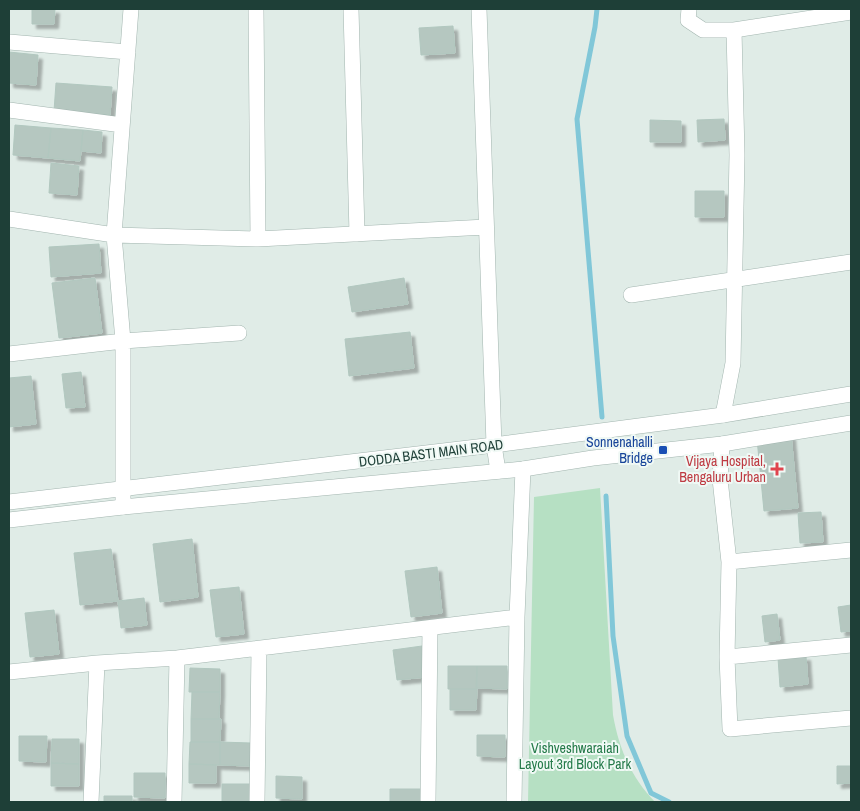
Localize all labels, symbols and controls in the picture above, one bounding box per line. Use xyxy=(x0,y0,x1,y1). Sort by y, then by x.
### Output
place label: Sonnenahalli Bridge xyxy=(586,433,653,467)
street label: DODDA BASTI MAIN ROAD xyxy=(358,435,504,471)
marker: Sonnenahalli Bridge xyxy=(657,444,669,456)
place label: Vijaya Hospital, Bengaluru Urban xyxy=(679,452,766,486)
marker: Vijaya Hospital, Bengaluru Urban xyxy=(770,462,784,476)
park label: Vishveshwaraiah Layout 3rd Block Park xyxy=(519,739,631,773)

